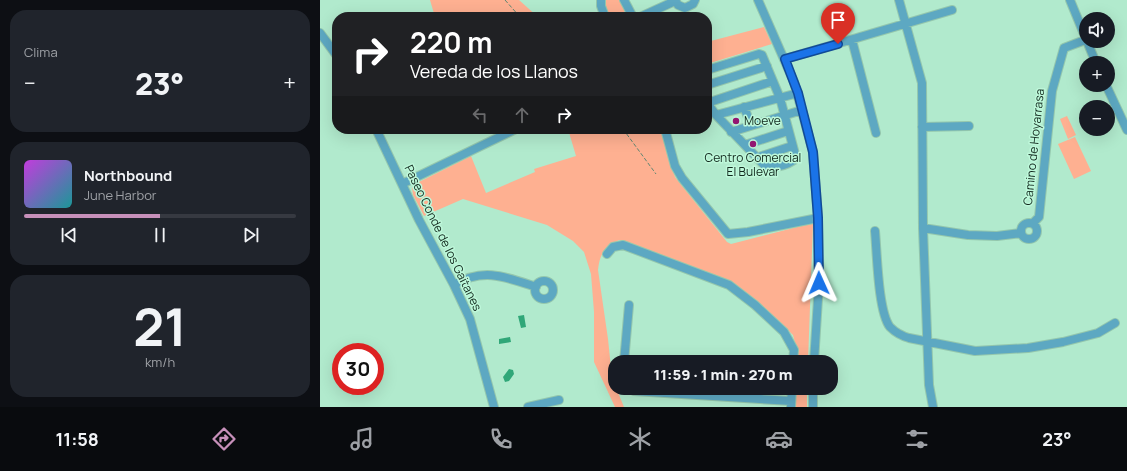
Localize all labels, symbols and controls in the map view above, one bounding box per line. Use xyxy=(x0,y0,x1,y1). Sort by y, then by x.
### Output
pin xyxy=(821,3,855,44)
icon: arrive xyxy=(827,9,849,31)
map controls xyxy=(1079,12,1115,136)
button: sound xyxy=(1079,12,1115,48)
text: 220 m xyxy=(410,23,493,61)
icon: right xyxy=(344,28,396,80)
text: Clima xyxy=(24,43,58,61)
button: + xyxy=(1079,56,1115,92)
text: Vereda de los Llanos xyxy=(410,59,578,83)
text: 23° xyxy=(135,63,184,104)
text: − xyxy=(24,68,36,98)
text: + xyxy=(283,68,296,98)
street label: Camino de Hoyarrasa xyxy=(1019,88,1048,206)
button: − xyxy=(1079,100,1115,136)
icon: left xyxy=(469,104,491,126)
icon: ahead xyxy=(511,104,533,126)
icon: right xyxy=(553,104,575,126)
place label: Moeve xyxy=(744,112,781,129)
marker: Moeve xyxy=(731,116,741,126)
marker: Centro Comercial El Bulevar xyxy=(748,139,758,149)
place label: Centro Comercial El Bulevar xyxy=(705,149,801,180)
street label: Paseo Conde de los Gaitanes xyxy=(401,162,486,314)
text: Northbound xyxy=(84,165,172,186)
text: June Harbor xyxy=(84,186,157,204)
icon: previous xyxy=(58,224,80,246)
icon: pause xyxy=(149,224,171,246)
icon: next xyxy=(240,224,262,246)
position arrow xyxy=(798,262,840,304)
text: 21 xyxy=(133,291,187,362)
speed limit sign: 30 xyxy=(332,343,384,395)
text: km/h xyxy=(145,353,175,371)
text: 11:59 · 1 min · 270 m xyxy=(653,364,793,385)
icon: directions xyxy=(210,425,238,453)
icon: music xyxy=(348,425,376,453)
icon: phone xyxy=(487,425,515,453)
icon: climate xyxy=(626,425,654,453)
icon: car xyxy=(765,425,793,453)
icon: filters xyxy=(903,425,931,453)
text: 11:58 xyxy=(55,427,99,451)
text: 23° xyxy=(1042,427,1072,451)

